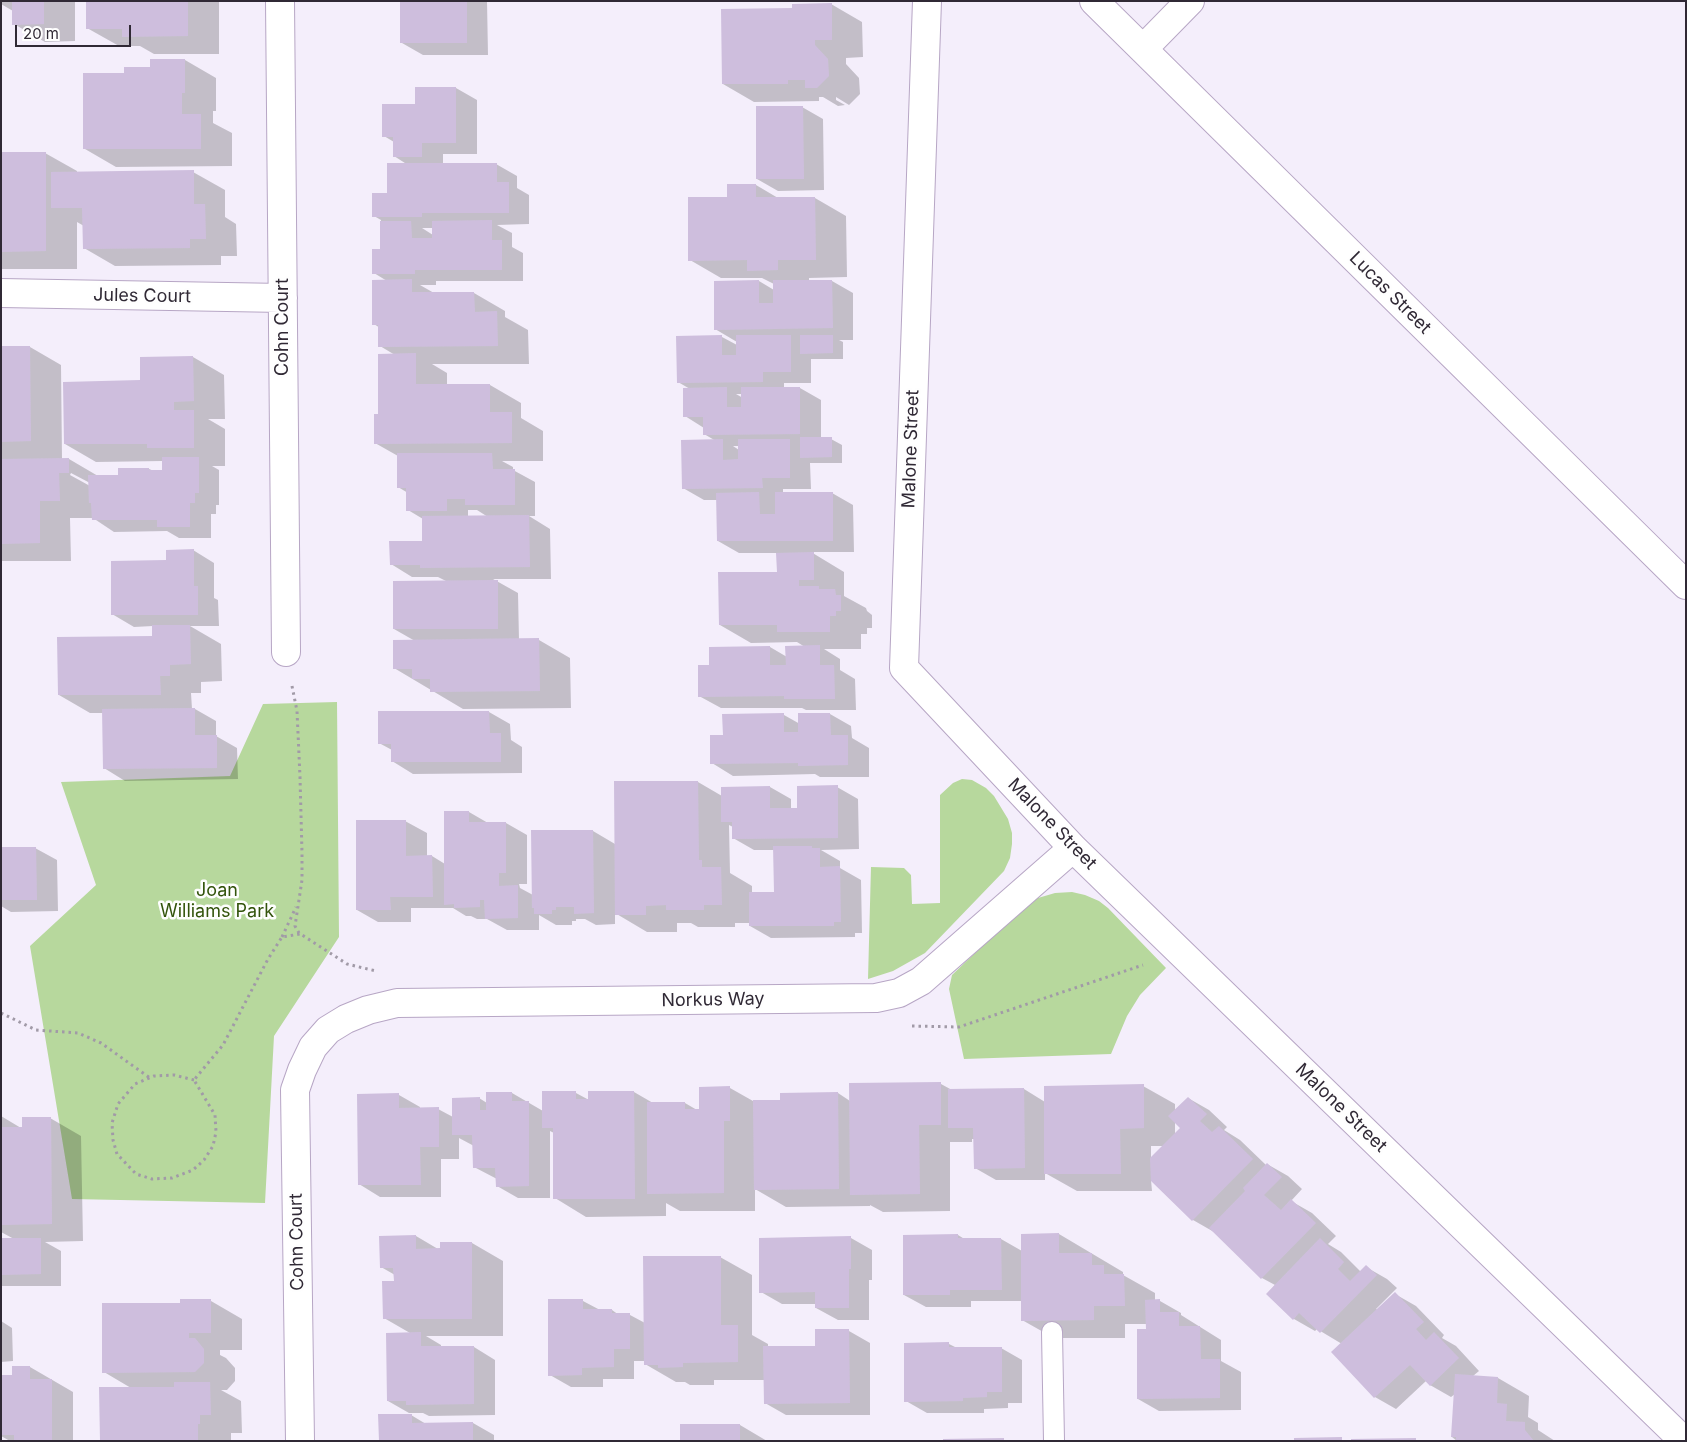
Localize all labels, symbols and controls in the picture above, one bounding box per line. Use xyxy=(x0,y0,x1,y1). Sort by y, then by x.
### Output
scale bar xyxy=(18,15,134,47)
text: 20 m xyxy=(23,24,59,43)
street label: Lucas Street xyxy=(1345,248,1435,338)
street label: Cohn Court xyxy=(272,278,294,376)
street label: Jules Court xyxy=(93,284,191,308)
street label: Malone Street xyxy=(898,389,924,509)
street label: Malone Street xyxy=(1003,774,1101,874)
park label: Joan Williams Park xyxy=(160,880,274,922)
street label: Norkus Way xyxy=(661,988,765,1012)
street label: Malone Street xyxy=(1291,1059,1391,1157)
street label: Cohn Court xyxy=(285,1193,309,1291)

